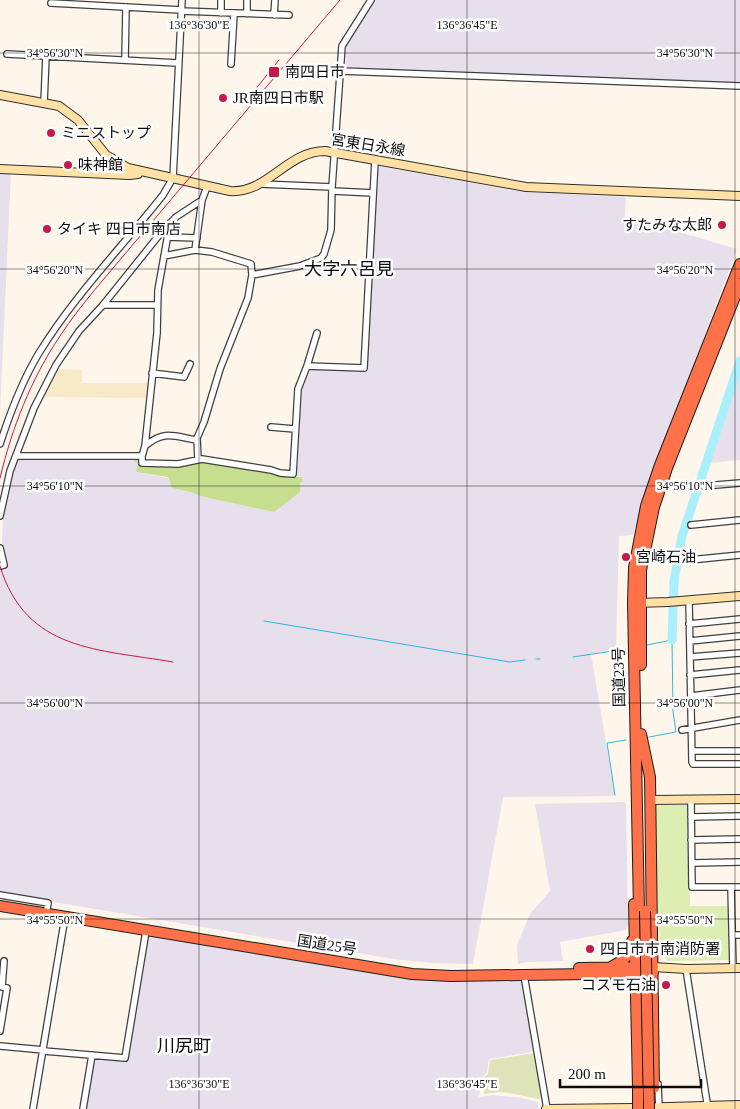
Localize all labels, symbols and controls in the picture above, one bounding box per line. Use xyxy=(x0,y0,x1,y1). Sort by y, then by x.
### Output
text: 136°36'30"E xyxy=(168,18,230,32)
text: 136°36'45"E xyxy=(436,18,498,32)
text: 34°56'30"N xyxy=(27,46,84,60)
text: 34°56'30"N xyxy=(657,46,714,60)
place label: 南四日市 xyxy=(285,64,345,80)
marker: 南四日市 xyxy=(267,65,281,79)
place label: JR南四日市駅 xyxy=(233,90,324,106)
marker: JR南四日市駅 xyxy=(217,92,229,104)
place label: ミニストップ xyxy=(61,125,151,141)
marker: ミニストップ xyxy=(45,127,57,139)
street label: 宮東日永線 xyxy=(330,131,406,159)
place label: 味神館 xyxy=(78,157,123,173)
marker: 味神館 xyxy=(62,159,74,171)
place label: すたみな太郎 xyxy=(622,217,712,233)
marker: すたみな太郎 xyxy=(716,219,728,231)
place label: タイキ 四日市南店 xyxy=(57,221,181,237)
marker: タイキ 四日市南店 xyxy=(41,223,53,235)
district label: 大字六呂見 xyxy=(304,259,394,279)
text: 34°56'20"N xyxy=(27,263,84,277)
text: 34°56'20"N xyxy=(657,263,714,277)
text: 34°56'10"N xyxy=(27,479,84,493)
text: 34°56'10"N xyxy=(657,479,714,493)
place label: 宮崎石油 xyxy=(636,549,696,565)
marker: 宮崎石油 xyxy=(620,551,632,563)
street label: 国道23号 xyxy=(610,647,628,707)
text: 34°56'00"N xyxy=(27,696,84,710)
text: 34°56'00"N xyxy=(657,696,714,710)
text: 34°55'50"N xyxy=(27,913,84,927)
text: 34°55'50"N xyxy=(657,913,714,927)
street label: 国道25号 xyxy=(296,932,358,958)
place label: 四日市市南消防署 xyxy=(600,941,720,957)
marker: 四日市市南消防署 xyxy=(584,943,596,955)
place label: コスモ石油 xyxy=(581,977,656,993)
marker: コスモ石油 xyxy=(660,979,672,991)
district label: 川尻町 xyxy=(157,1036,211,1056)
scale bar xyxy=(560,1056,701,1088)
text: 200 m xyxy=(568,1066,606,1082)
text: 136°36'30"E xyxy=(168,1077,230,1091)
text: 136°36'45"E xyxy=(436,1077,498,1091)

